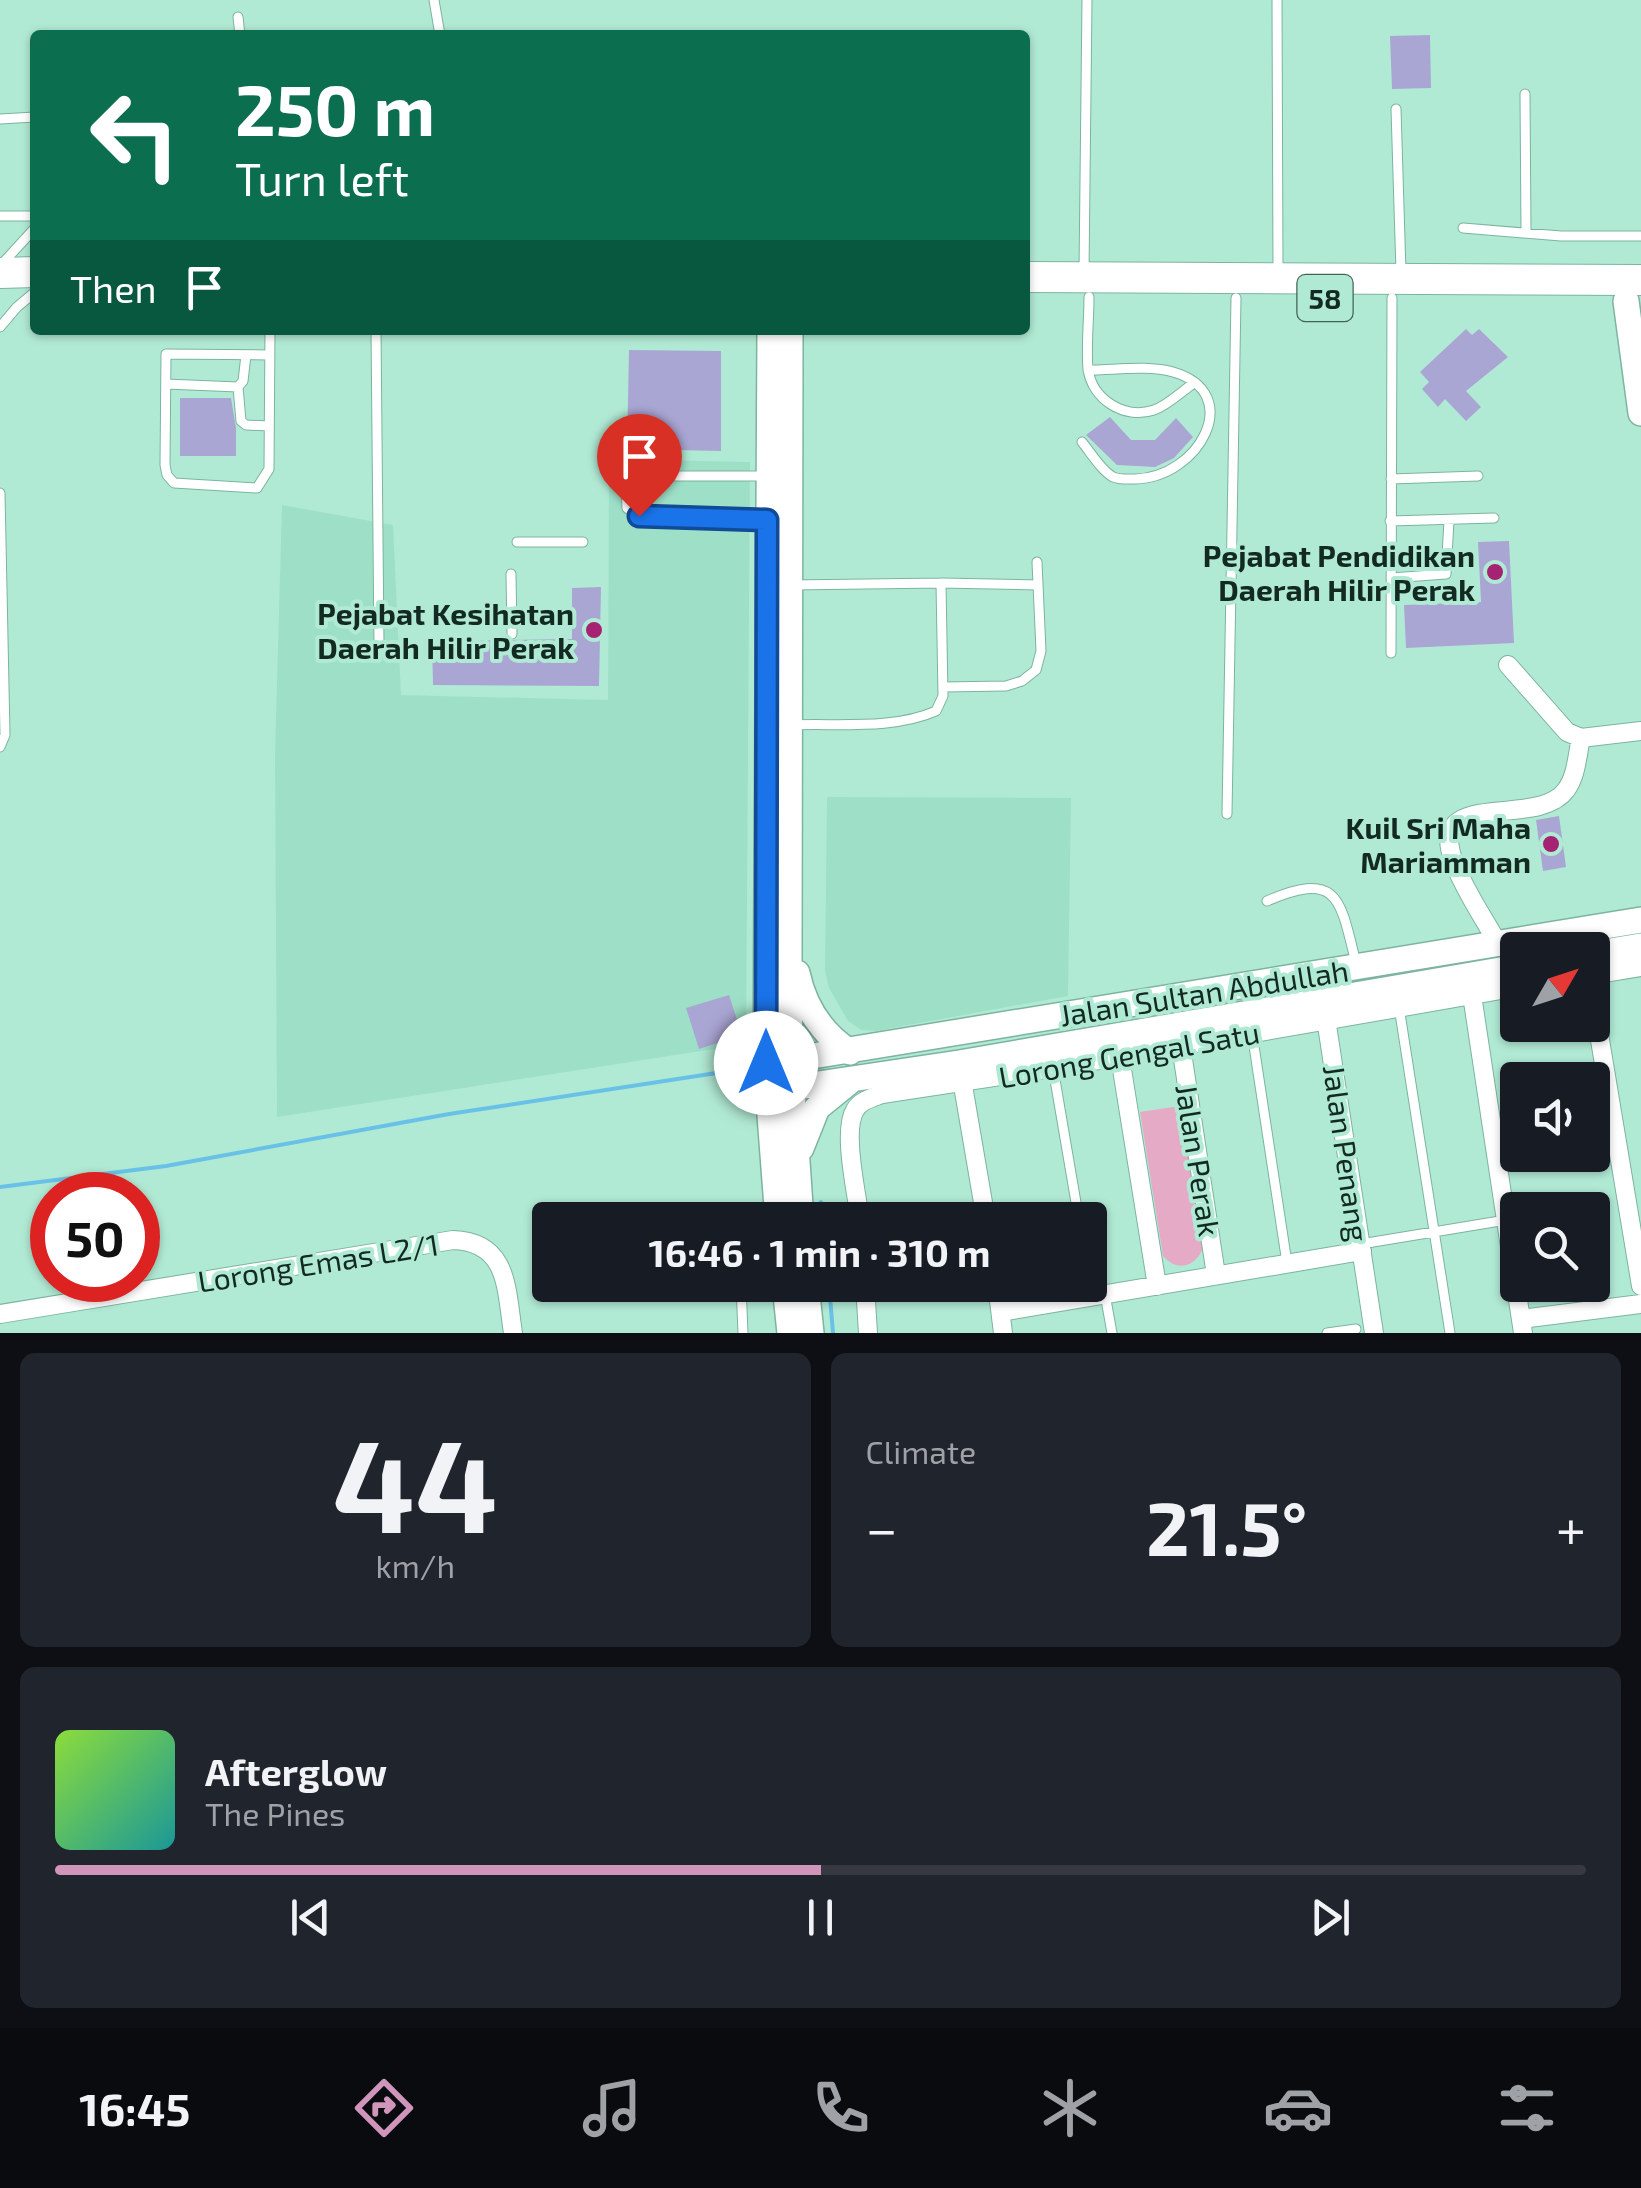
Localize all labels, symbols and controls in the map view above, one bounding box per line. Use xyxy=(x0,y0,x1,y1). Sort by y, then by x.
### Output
text: 250 m xyxy=(235,66,435,150)
icon: left xyxy=(70,70,200,200)
text: Turn left xyxy=(235,151,409,205)
icon: arrive xyxy=(177,260,232,315)
text: Then xyxy=(70,265,157,311)
road number: 58 xyxy=(1298,275,1352,321)
pin xyxy=(597,414,682,517)
icon: arrive xyxy=(612,429,667,484)
place label: Pejabat Pendidikan Daerah Hilir Perak xyxy=(1203,537,1475,607)
marker: Pejabat Pendidikan Daerah Hilir Perak xyxy=(1484,561,1506,583)
place label: Pejabat Kesihatan Daerah Hilir Perak xyxy=(317,595,574,665)
marker: Pejabat Kesihatan Daerah Hilir Perak xyxy=(583,619,605,641)
place label: Kuil Sri Maha Mariamman xyxy=(1346,809,1531,879)
marker: Kuil Sri Maha Mariamman xyxy=(1540,833,1562,855)
north arrow xyxy=(1500,932,1610,1042)
map controls xyxy=(1500,932,1610,1302)
street label: Jalan Sultan Abdullah xyxy=(1057,951,1351,1033)
position arrow xyxy=(714,1011,818,1115)
street label: Lorong Gengal Satu xyxy=(996,1013,1262,1095)
street label: Jalan Penang xyxy=(1317,1062,1377,1244)
button: sound xyxy=(1500,1062,1610,1172)
street label: Jalan Perak xyxy=(1169,1081,1229,1239)
speed limit sign: 50 xyxy=(30,1172,160,1302)
button: search xyxy=(1500,1192,1610,1302)
street label: Lorong Emas L2/1 xyxy=(195,1225,441,1299)
text: 16:46 · 1 min · 310 m xyxy=(648,1229,991,1275)
text: 44 xyxy=(332,1403,498,1559)
text: Climate xyxy=(866,1432,976,1470)
text: 21.5° xyxy=(1146,1481,1307,1571)
text: − xyxy=(866,1494,898,1560)
text: + xyxy=(1556,1494,1586,1560)
text: km/h xyxy=(376,1546,455,1584)
text: Afterglow xyxy=(205,1748,387,1794)
text: The Pines xyxy=(205,1794,345,1832)
icon: previous xyxy=(283,1890,338,1945)
icon: pause xyxy=(793,1890,848,1945)
icon: next xyxy=(1303,1890,1358,1945)
icon: directions xyxy=(349,2073,419,2143)
icon: music xyxy=(577,2073,647,2143)
icon: phone xyxy=(806,2073,876,2143)
icon: climate xyxy=(1035,2073,1105,2143)
icon: car xyxy=(1263,2073,1333,2143)
icon: filters xyxy=(1492,2073,1562,2143)
text: 16:45 xyxy=(79,2081,190,2135)

